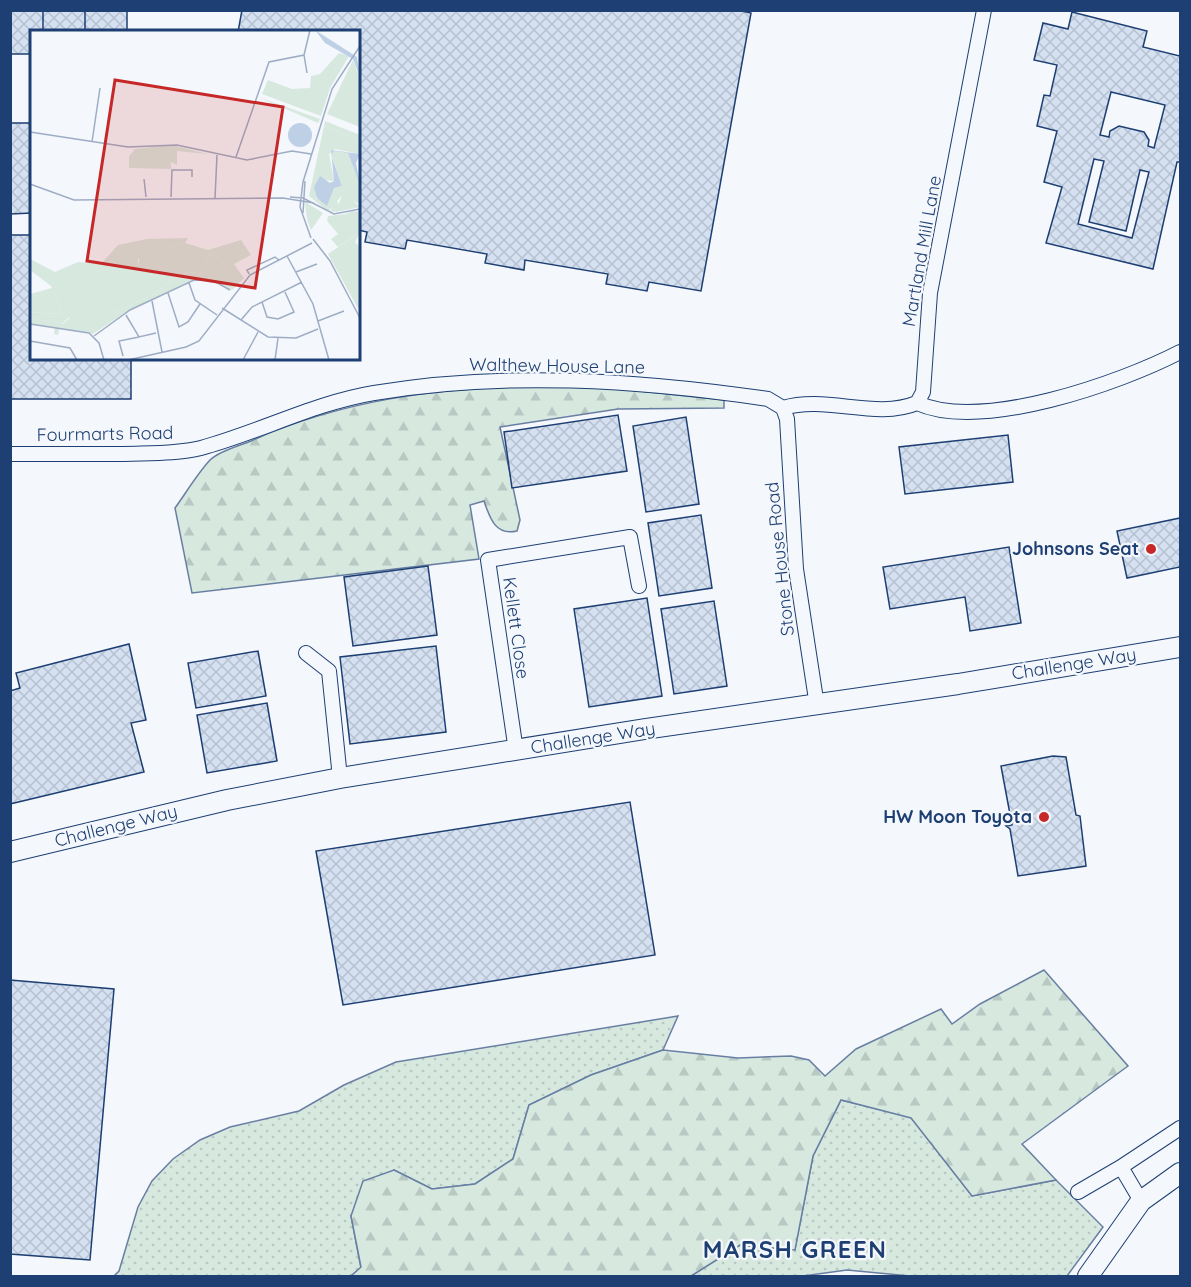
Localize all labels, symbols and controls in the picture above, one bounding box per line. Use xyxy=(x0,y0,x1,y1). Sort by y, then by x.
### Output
inset map xyxy=(30,30,360,360)
street label: Martland Mill Lane xyxy=(897,174,946,328)
street label: Walthew House Lane xyxy=(469,352,645,379)
street label: Fourmarts Road xyxy=(36,421,174,446)
street label: Stone House Road xyxy=(760,481,799,637)
place label: Johnsons Seat xyxy=(1012,537,1139,560)
marker: Johnsons Seat xyxy=(1144,542,1158,556)
street label: Kellett Close xyxy=(498,576,535,680)
street label: Challenge Way xyxy=(1010,642,1138,685)
street label: Challenge Way xyxy=(529,716,657,759)
street label: Challenge Way xyxy=(52,799,180,852)
place label: HW Moon Toyota xyxy=(883,805,1032,828)
marker: HW Moon Toyota xyxy=(1037,810,1051,824)
district label: MARSH GREEN xyxy=(703,1234,887,1264)

